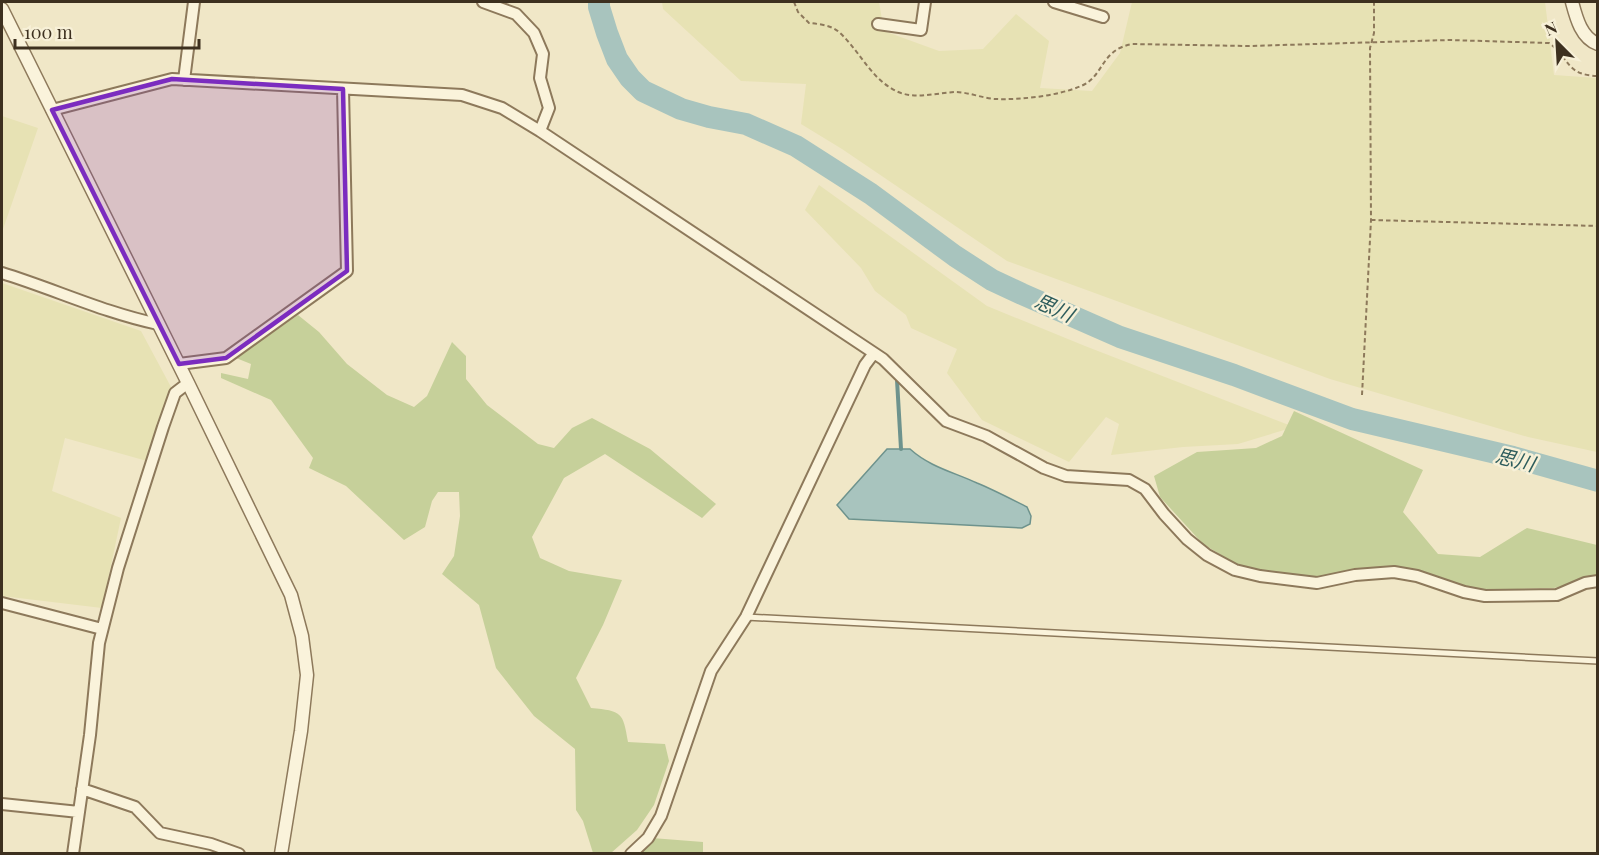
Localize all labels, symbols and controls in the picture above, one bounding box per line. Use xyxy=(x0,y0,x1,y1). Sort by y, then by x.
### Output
scale bar xyxy=(15,12,200,50)
north arrow xyxy=(1527,12,1587,72)
text: N xyxy=(1541,16,1561,40)
text: 100 m xyxy=(24,20,73,44)
water label: 思川 xyxy=(1031,286,1080,328)
water label: 思川 xyxy=(1493,441,1540,477)

